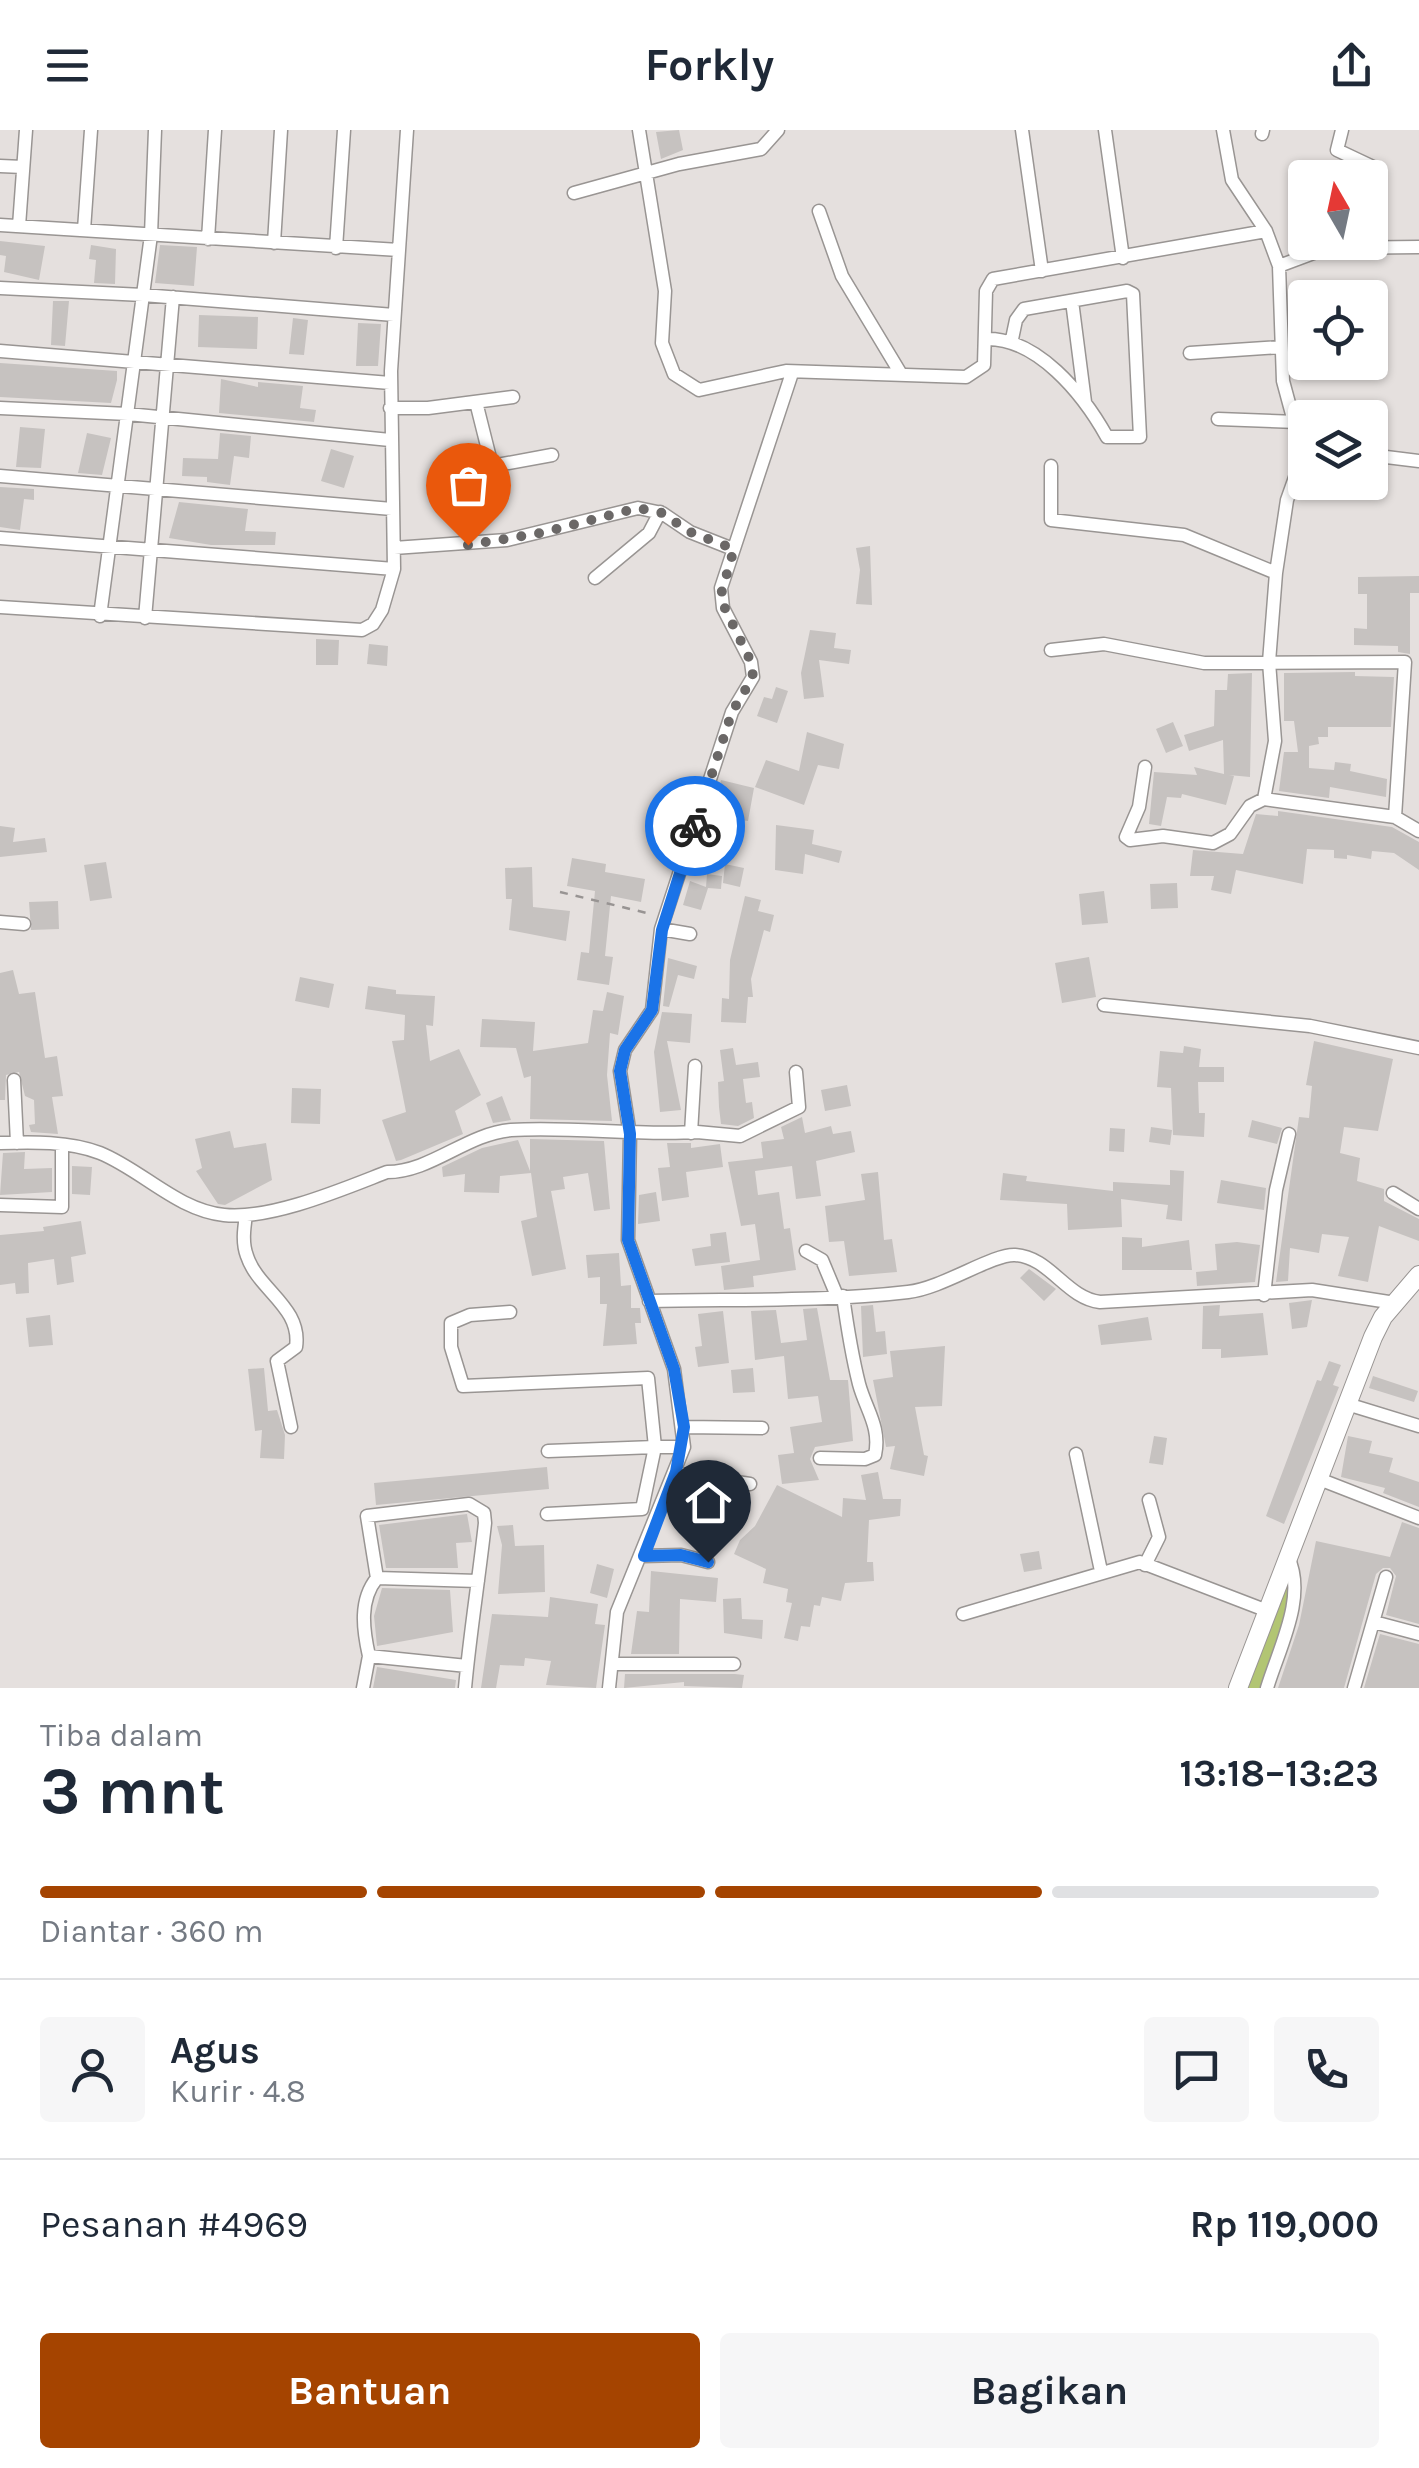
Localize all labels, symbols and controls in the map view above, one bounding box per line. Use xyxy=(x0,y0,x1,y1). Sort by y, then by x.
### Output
icon: menu xyxy=(40,38,95,93)
icon: share xyxy=(1324,38,1379,93)
text: Forkly xyxy=(645,39,774,91)
north arrow xyxy=(1288,160,1388,260)
map controls xyxy=(1288,160,1388,500)
button: locate xyxy=(1288,280,1388,380)
button: layers xyxy=(1288,400,1388,500)
pin xyxy=(426,443,511,546)
icon: bag xyxy=(441,458,496,513)
courier xyxy=(645,776,745,876)
icon: bike xyxy=(668,799,723,854)
pin xyxy=(666,1460,751,1563)
icon: home xyxy=(681,1475,736,1530)
text: Tiba dalam xyxy=(40,1717,203,1754)
text: 13:18–13:23 xyxy=(1179,1751,1379,1796)
text: 3 mnt xyxy=(40,1753,225,1829)
text: Diantar · 360 m xyxy=(40,1913,263,1950)
button: person xyxy=(40,2017,145,2122)
button: chat xyxy=(1144,2017,1249,2122)
button: phone xyxy=(1274,2017,1379,2122)
text: Agus xyxy=(170,2028,260,2073)
text: Kurir · 4.8 xyxy=(170,2073,306,2110)
text: Pesanan #4969 xyxy=(40,2202,308,2247)
text: Rp 119,000 xyxy=(1190,2202,1379,2247)
button: Bantuan xyxy=(40,2333,700,2448)
button: Bagikan xyxy=(720,2333,1379,2448)

